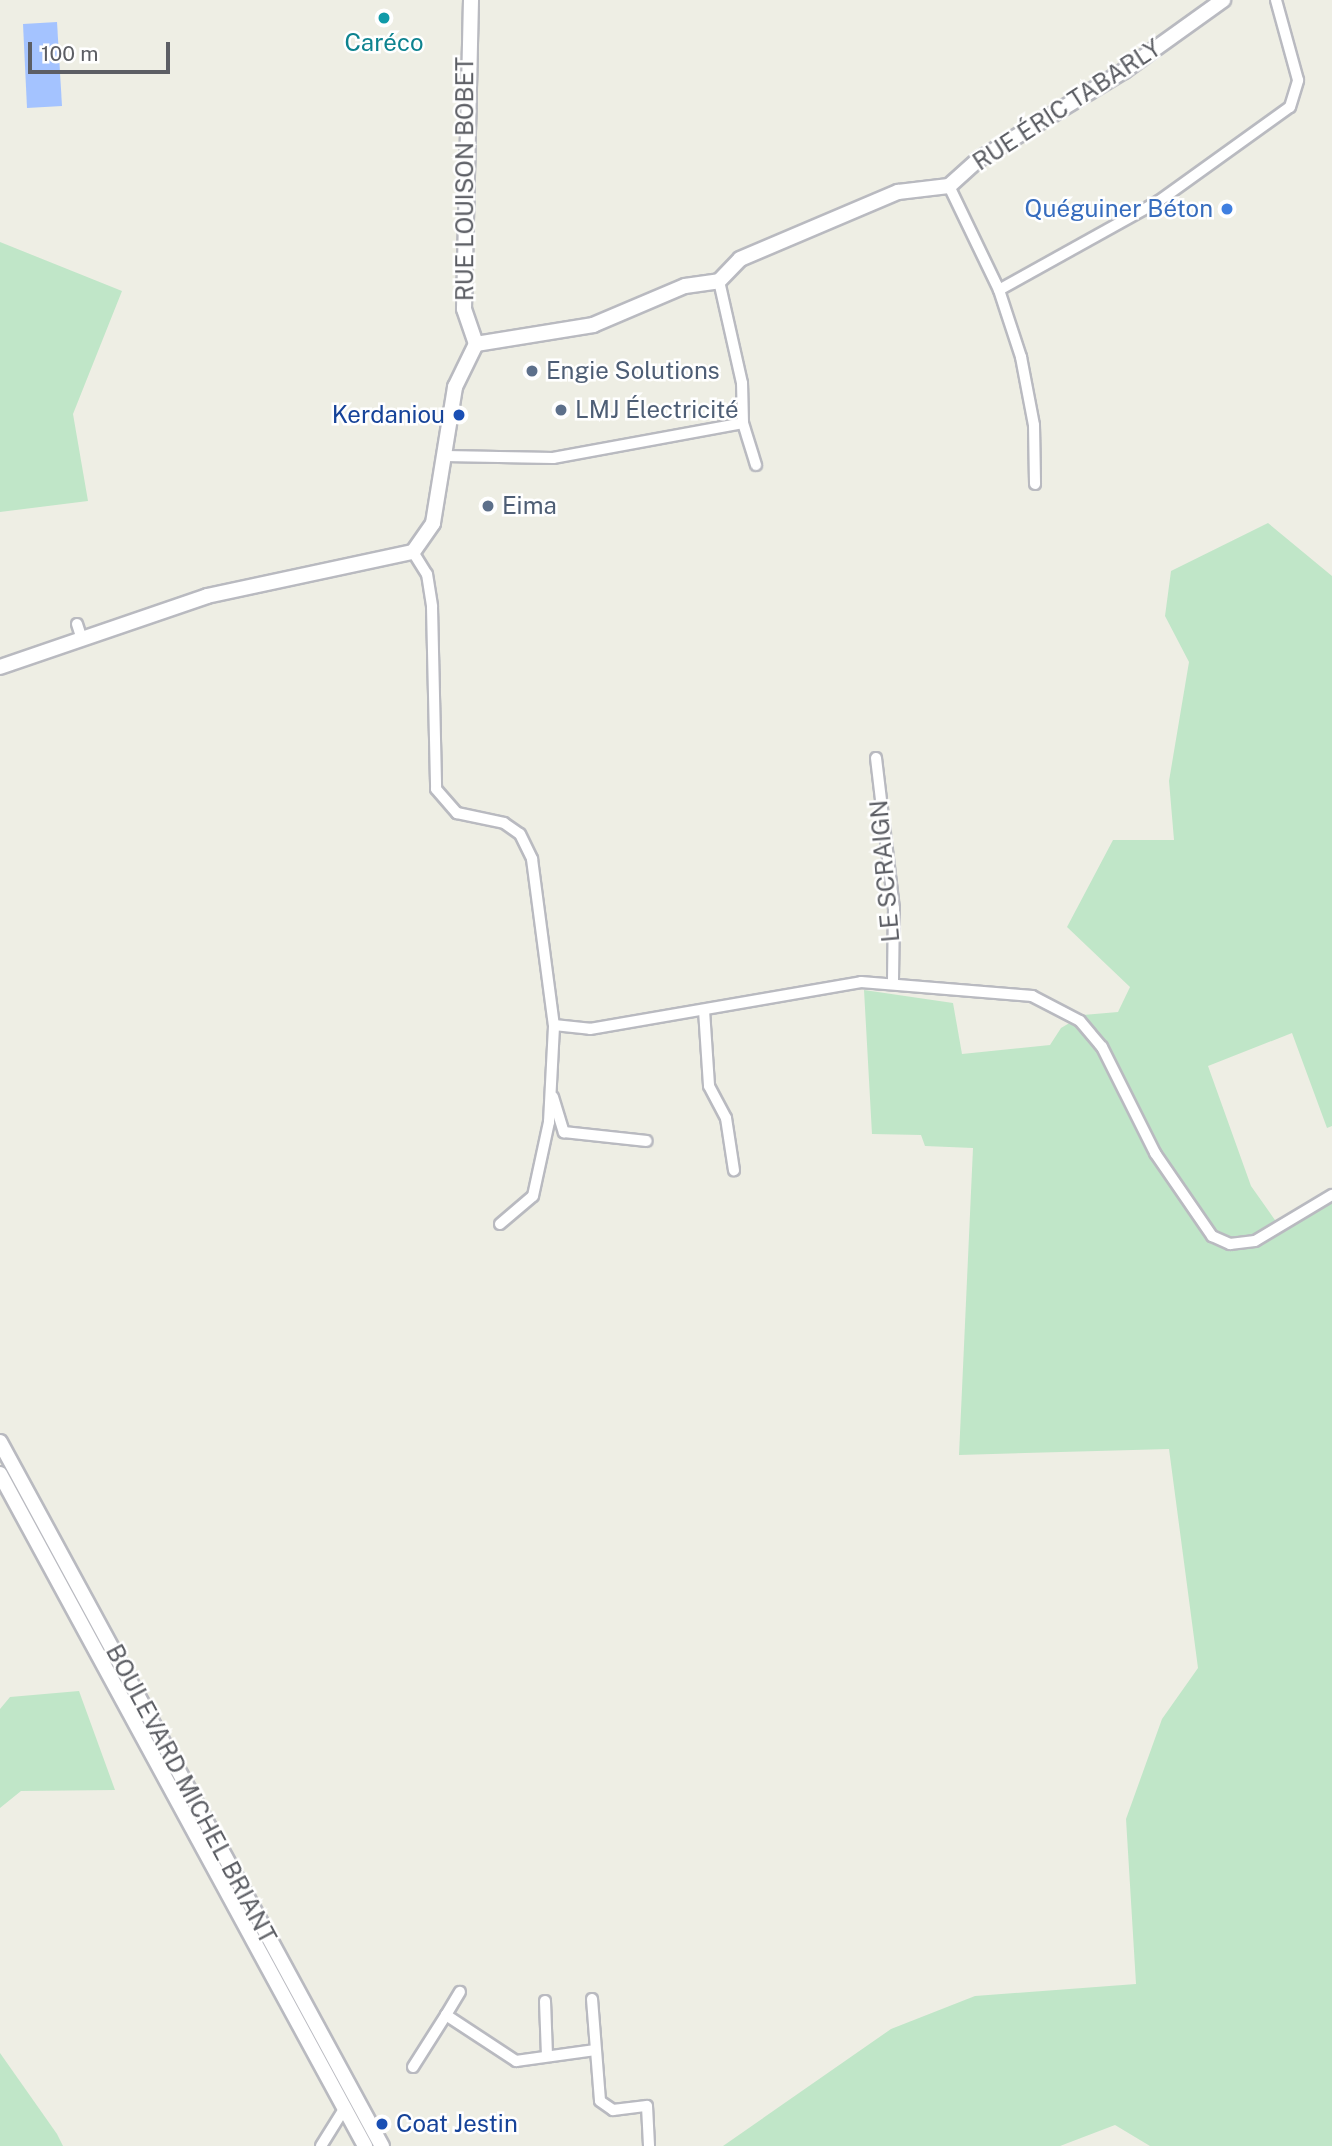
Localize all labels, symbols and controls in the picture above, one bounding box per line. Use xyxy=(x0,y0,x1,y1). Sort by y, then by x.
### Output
marker: Caréco xyxy=(376,10,392,26)
scale bar xyxy=(32,28,173,72)
place label: Caréco xyxy=(345,29,423,57)
street label: RUE ÉRIC TABARLY xyxy=(968,33,1166,177)
text: 100 m xyxy=(41,41,98,66)
street label: RUE LOUISON BOBET xyxy=(451,57,479,301)
place label: Quéguiner Béton xyxy=(1025,195,1213,223)
marker: Quéguiner Béton xyxy=(1219,201,1235,217)
place label: Engie Solutions xyxy=(546,357,720,385)
marker: Engie Solutions xyxy=(524,363,540,379)
place label: LMJ Électricité xyxy=(575,396,739,424)
place label: Kerdaniou xyxy=(332,401,445,429)
marker: LMJ Électricité xyxy=(553,402,569,418)
marker: Kerdaniou xyxy=(451,407,467,423)
place label: Eima xyxy=(502,492,557,520)
marker: Eima xyxy=(480,498,496,514)
street label: LE SCRAIGN xyxy=(864,799,906,943)
street label: BOULEVARD MICHEL BRIANT xyxy=(100,1640,282,1948)
place label: Coat Jestin xyxy=(396,2110,518,2138)
marker: Coat Jestin xyxy=(374,2116,390,2132)

